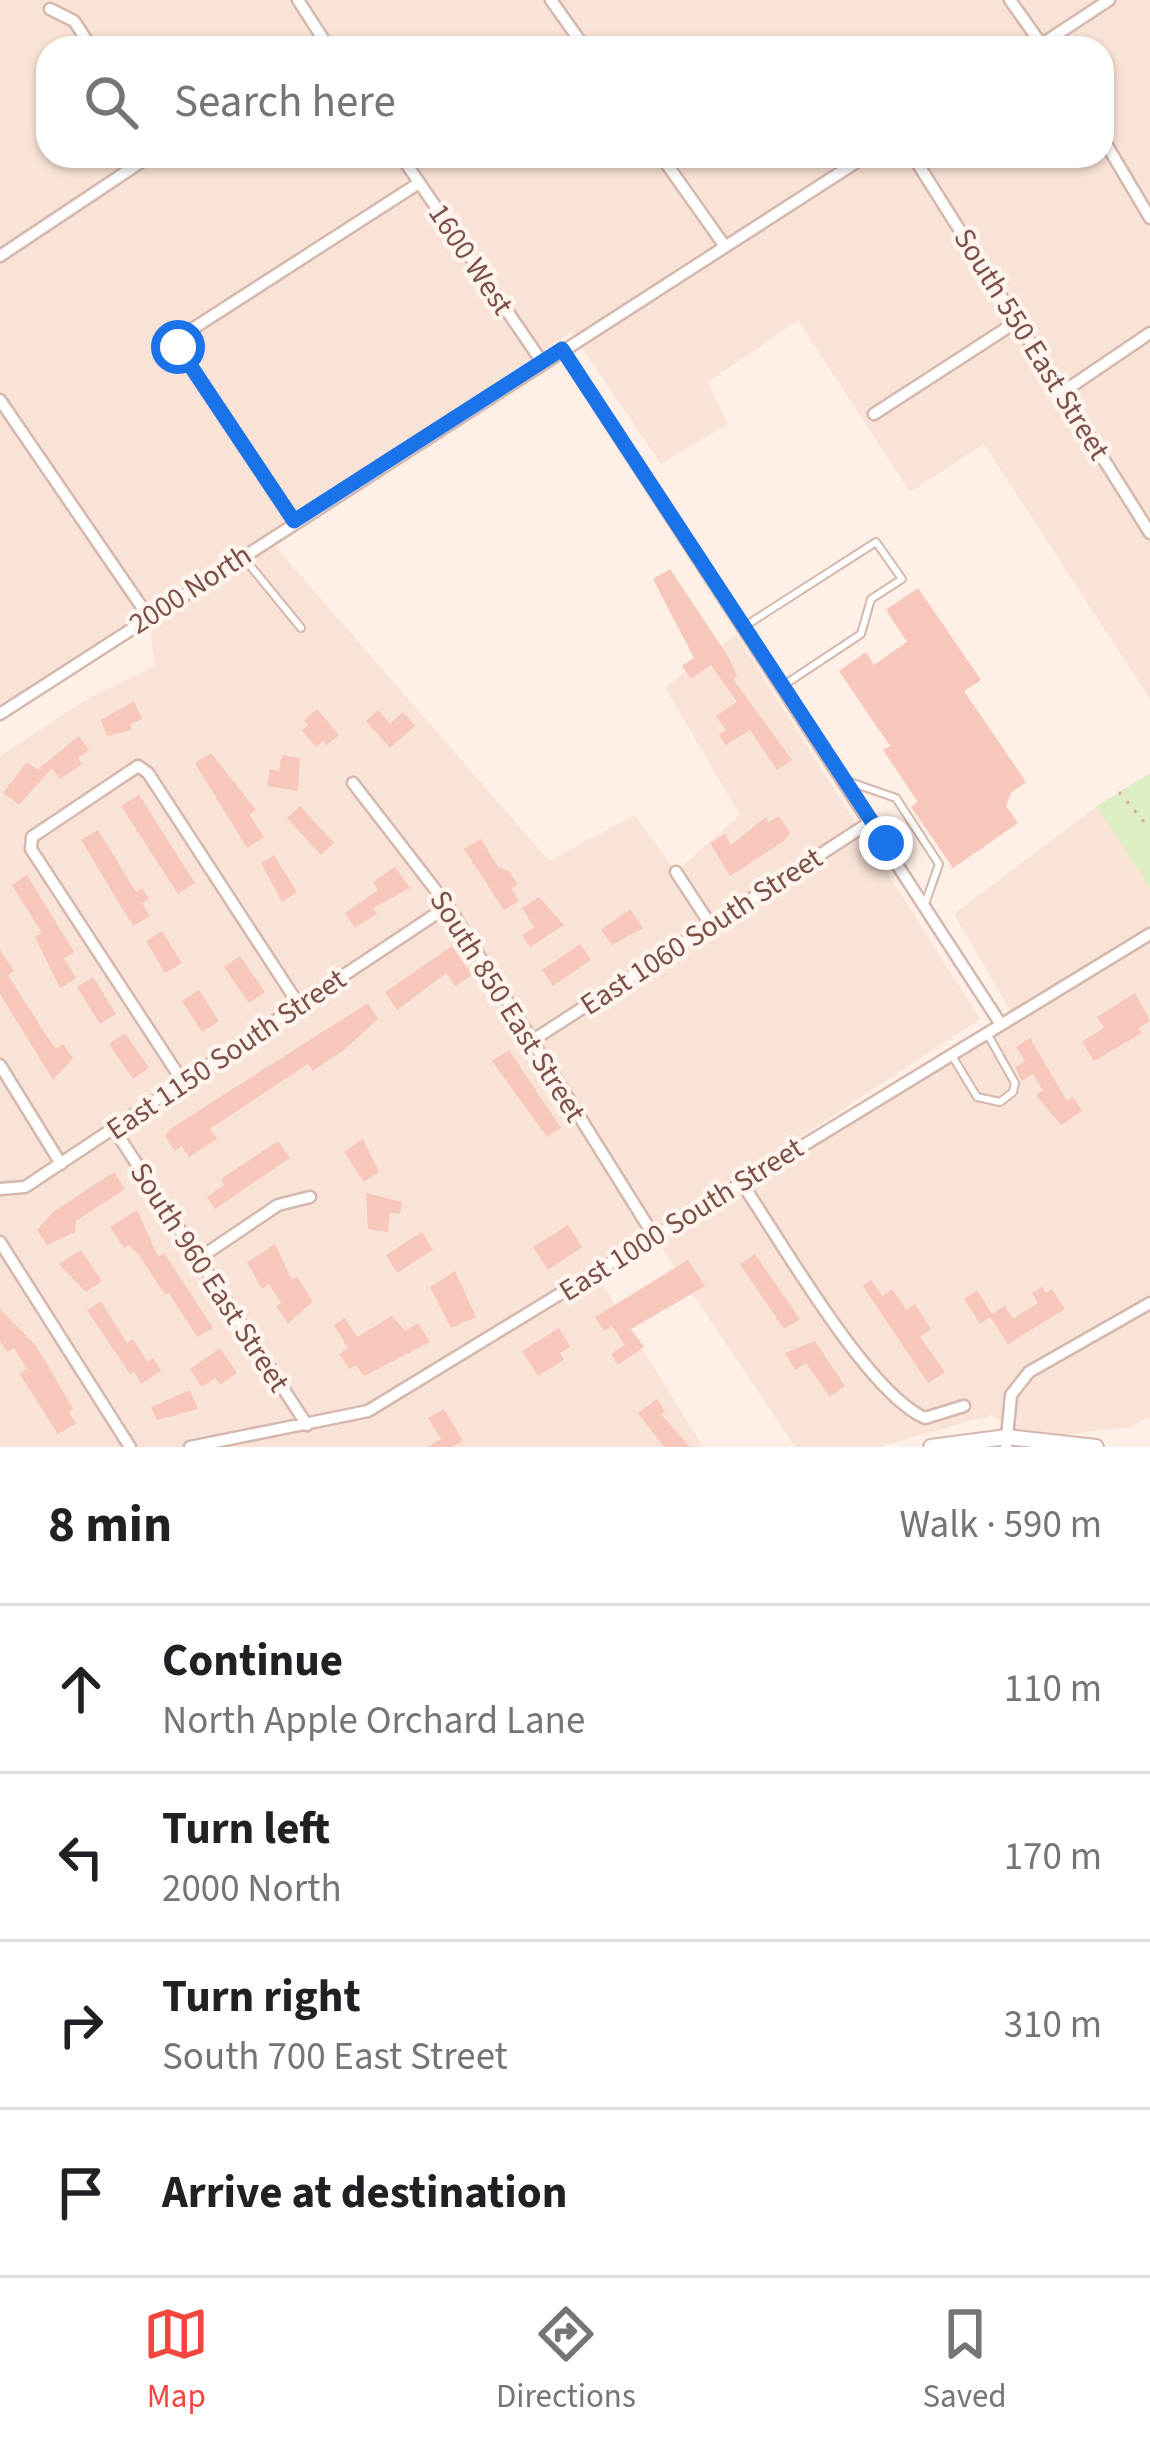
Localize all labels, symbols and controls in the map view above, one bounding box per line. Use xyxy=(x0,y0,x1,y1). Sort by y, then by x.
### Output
search box xyxy=(36,36,1114,168)
icon: search xyxy=(78,69,144,135)
text: Search here xyxy=(174,70,396,134)
street label: 1600 West xyxy=(417,195,524,324)
street label: South 550 East Street xyxy=(943,220,1120,468)
route start xyxy=(151,320,205,374)
street label: 2000 North xyxy=(121,534,260,645)
route end xyxy=(859,816,913,870)
street label: East 1060 South Street xyxy=(572,837,831,1026)
street label: South 850 East Street xyxy=(419,882,596,1130)
street label: East 1150 South Street xyxy=(98,958,355,1151)
street label: East 1000 South Street xyxy=(551,1127,812,1312)
street label: South 960 East Street xyxy=(119,1154,300,1401)
text: 8 min xyxy=(48,1489,172,1561)
text: Walk · 590 m xyxy=(899,1497,1102,1553)
text: Continue xyxy=(162,1629,343,1693)
icon: ahead xyxy=(48,1656,114,1722)
text: 110 m xyxy=(1004,1661,1102,1717)
text: North Apple Orchard Lane xyxy=(162,1693,585,1749)
text: Turn left xyxy=(162,1797,330,1861)
icon: left xyxy=(48,1824,114,1890)
text: 170 m xyxy=(1004,1829,1102,1885)
text: 2000 North xyxy=(162,1861,342,1917)
text: Turn right xyxy=(162,1965,361,2029)
icon: right xyxy=(48,1992,114,2058)
text: 310 m xyxy=(1004,1997,1102,2053)
text: South 700 East Street xyxy=(162,2029,508,2085)
icon: arrive xyxy=(48,2160,114,2226)
text: Arrive at destination xyxy=(162,2161,567,2225)
tab: Map xyxy=(143,2301,209,2420)
tab: Directions xyxy=(496,2301,636,2420)
tab: Saved xyxy=(922,2301,1007,2420)

